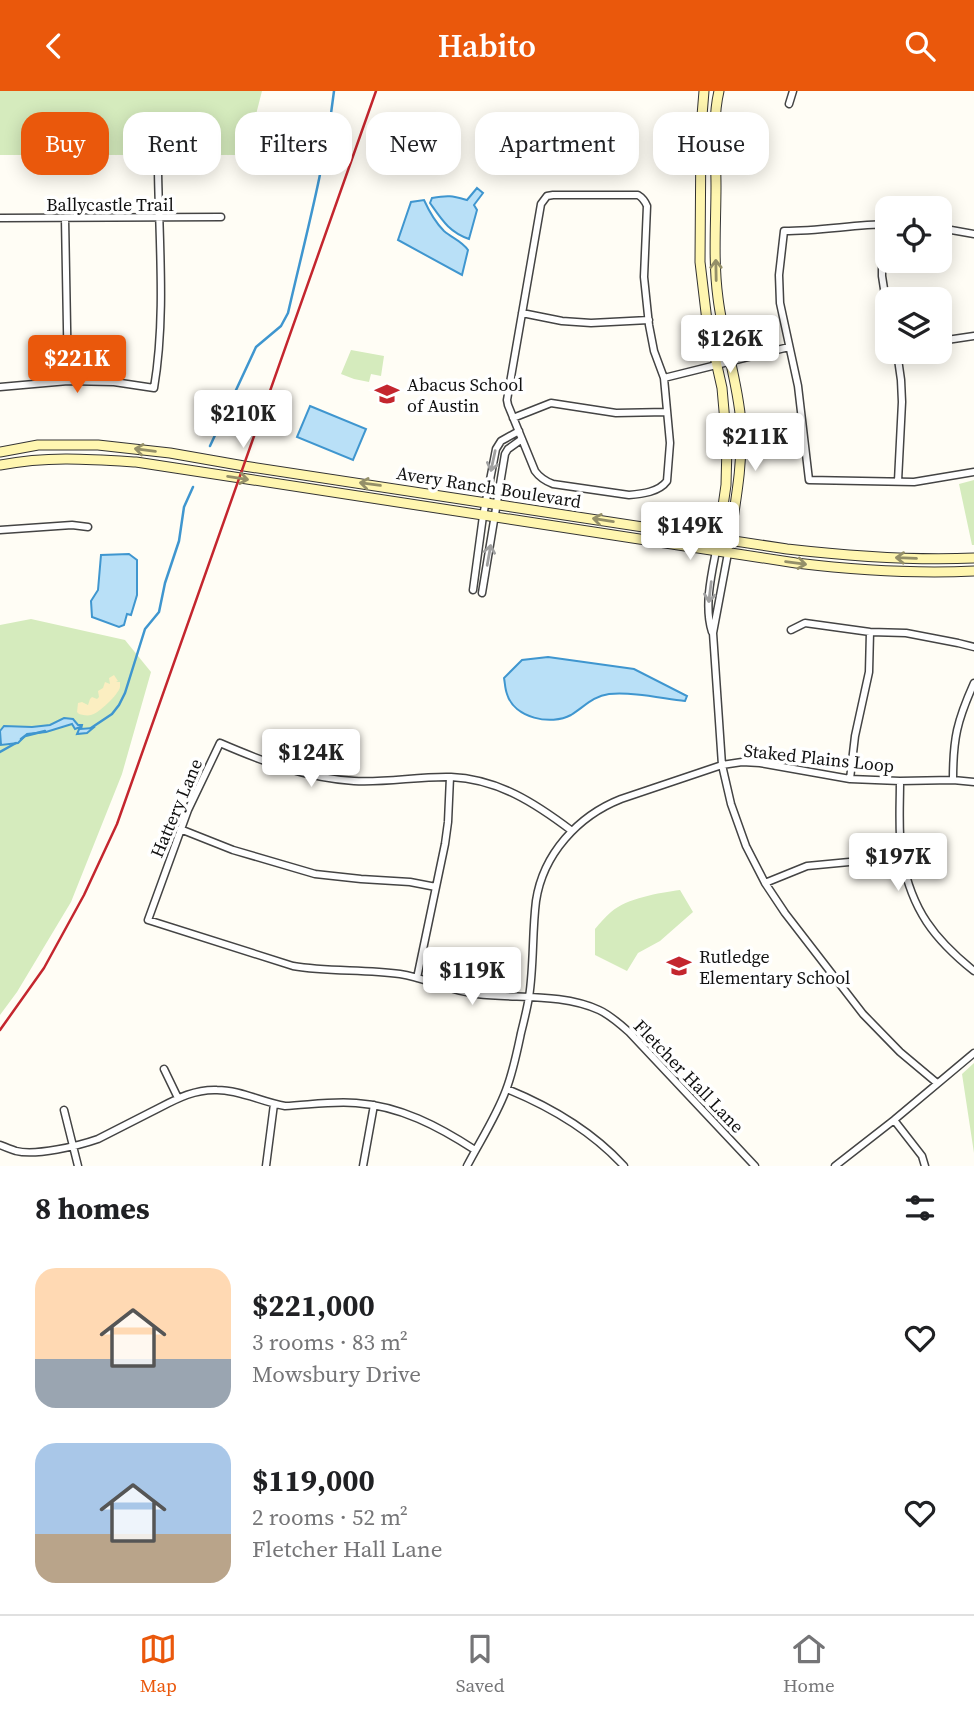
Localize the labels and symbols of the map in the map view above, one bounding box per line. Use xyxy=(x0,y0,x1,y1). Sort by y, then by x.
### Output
street label: Ballycastle Trail xyxy=(46,192,174,217)
one-way arrow xyxy=(709,258,723,281)
pin: $126K xyxy=(681,315,779,375)
pin: $221K xyxy=(28,335,126,395)
place label: Abacus School of Austin xyxy=(407,372,523,418)
school or university icon: Abacus School of Austin xyxy=(373,380,401,408)
pin: $210K xyxy=(194,391,292,450)
pin: $211K xyxy=(706,413,804,473)
one-way arrow xyxy=(134,443,157,456)
one-way arrow xyxy=(486,449,500,472)
street label: Avery Ranch Boulevard xyxy=(395,460,583,514)
one-way arrow xyxy=(226,472,249,485)
one-way arrow xyxy=(359,477,382,490)
pin: $149K xyxy=(641,503,739,562)
one-way arrow xyxy=(592,513,614,526)
one-way arrow xyxy=(483,544,496,567)
one-way arrow xyxy=(895,552,918,565)
one-way arrow xyxy=(784,556,807,569)
one-way arrow xyxy=(703,581,716,603)
pin: $124K xyxy=(262,729,360,789)
street label: Staked Plains Loop xyxy=(743,738,895,778)
street label: Hattery Lane xyxy=(144,755,208,861)
pin: $197K xyxy=(849,833,947,893)
place label: Rutledge Elementary School xyxy=(699,944,850,990)
pin: $119K xyxy=(423,947,521,1007)
school or university icon: Rutledge Elementary School xyxy=(665,952,693,980)
street label: Fletcher Hall Lane xyxy=(628,1014,750,1138)

